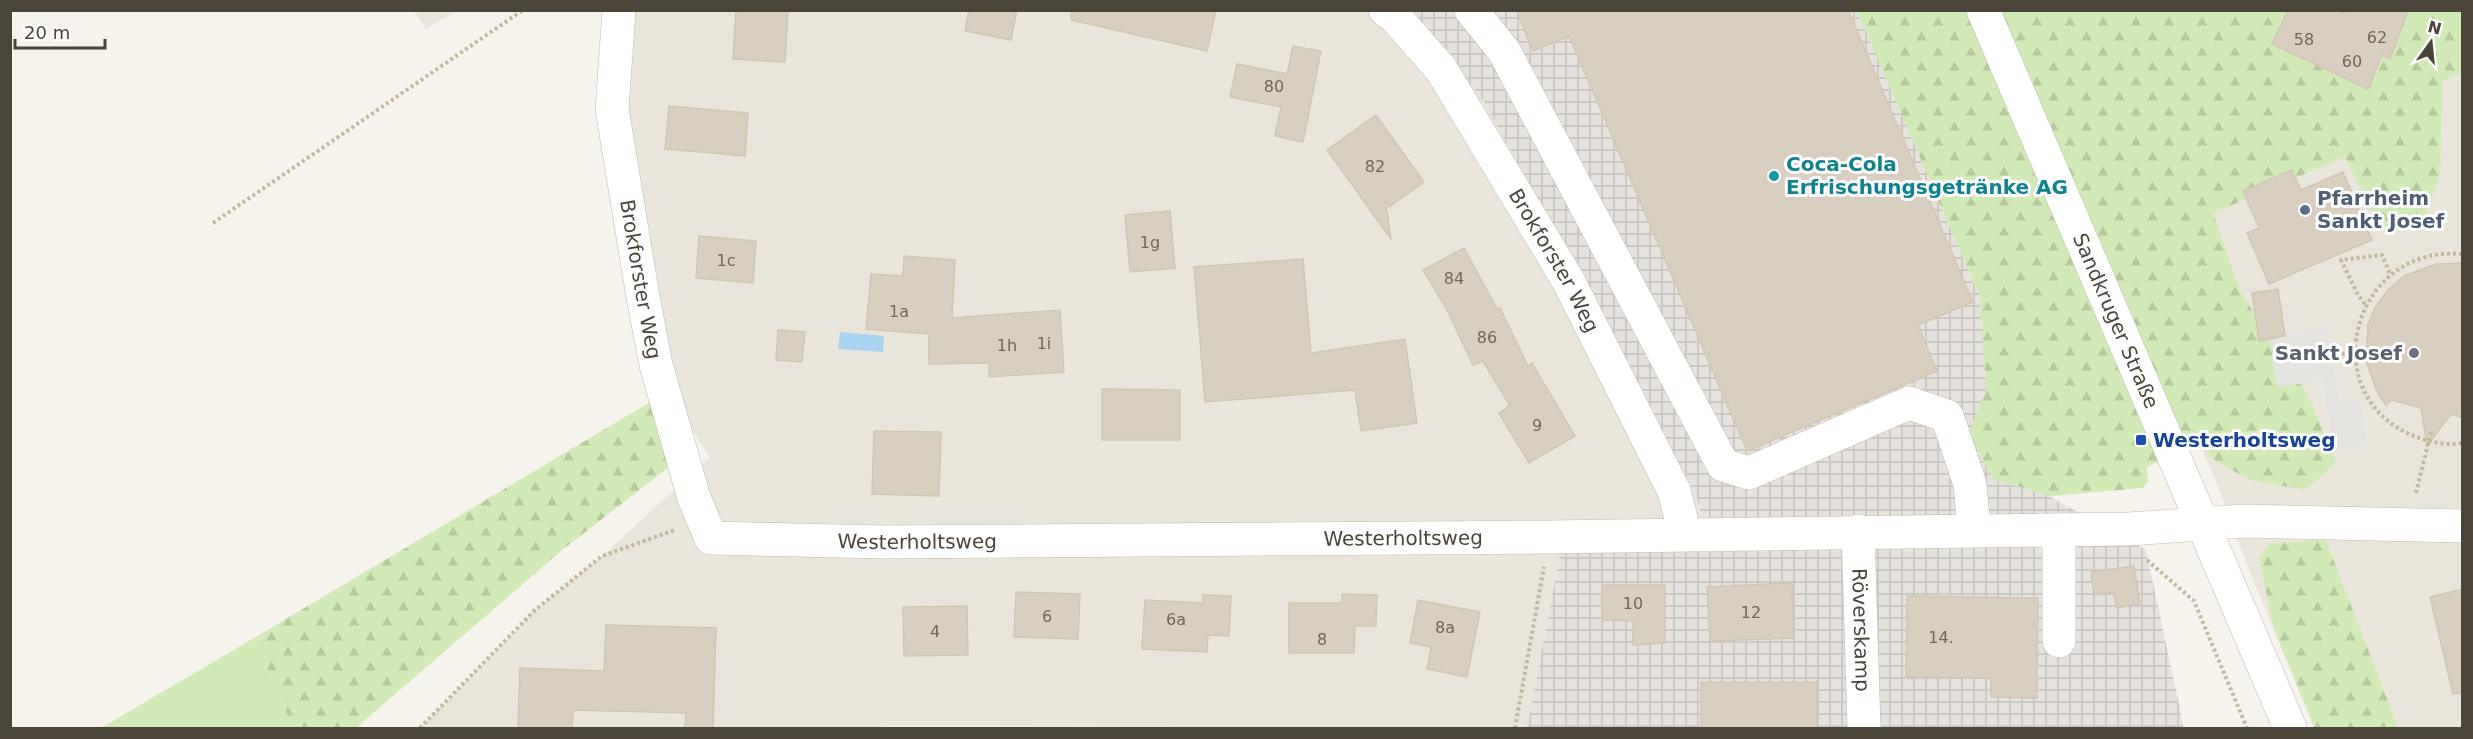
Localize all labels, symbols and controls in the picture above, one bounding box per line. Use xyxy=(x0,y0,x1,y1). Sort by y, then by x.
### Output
scale bar xyxy=(15,12,105,50)
north arrow xyxy=(2401,12,2461,72)
text: N xyxy=(2426,17,2444,39)
text: 20 m xyxy=(24,22,70,43)
house number: 62 xyxy=(2367,28,2387,47)
house number: 58 xyxy=(2294,30,2314,49)
house number: 60 xyxy=(2342,52,2362,71)
house number: 80 xyxy=(1264,77,1284,96)
place label: Coca-Cola Erfrischungsgetränke AG xyxy=(1786,152,2068,199)
house number: 82 xyxy=(1365,157,1385,176)
marker: Coca-Cola Erfrischungsgetränke AG xyxy=(1767,169,1781,183)
street label: Brokforster Weg xyxy=(1504,184,1604,336)
place label: Pfarrheim Sankt Josef xyxy=(2317,186,2445,233)
street label: Brokforster Weg xyxy=(615,198,667,361)
marker: Pfarrheim Sankt Josef xyxy=(2298,203,2312,217)
street label: Sandkruger Straße xyxy=(2068,229,2164,412)
house number: 1g xyxy=(1140,233,1160,252)
house number: 1c xyxy=(717,251,735,270)
house number: 84 xyxy=(1444,269,1464,288)
house number: 1a xyxy=(889,302,909,321)
house number: 86 xyxy=(1477,328,1497,347)
house number: 1i xyxy=(1037,334,1051,353)
house number: 1h xyxy=(997,336,1017,355)
place label: Sankt Josef xyxy=(2275,341,2402,365)
marker: Sankt Josef xyxy=(2407,346,2421,360)
house number: 9 xyxy=(1532,416,1542,435)
place label: Westerholtsweg xyxy=(2153,428,2335,452)
marker: Westerholtsweg xyxy=(2134,433,2148,447)
street label: Westerholtsweg xyxy=(1323,525,1483,551)
street label: Westerholtsweg xyxy=(837,529,997,554)
street label: Röverskamp xyxy=(1847,568,1875,692)
house number: 10 xyxy=(1623,594,1643,613)
house number: 12 xyxy=(1741,603,1761,622)
house number: 6 xyxy=(1042,607,1052,626)
house number: 6a xyxy=(1166,610,1186,629)
house number: 8a xyxy=(1435,618,1455,637)
house number: 4 xyxy=(930,622,940,641)
house number: 14. xyxy=(1928,628,1954,647)
house number: 8 xyxy=(1317,630,1327,649)

